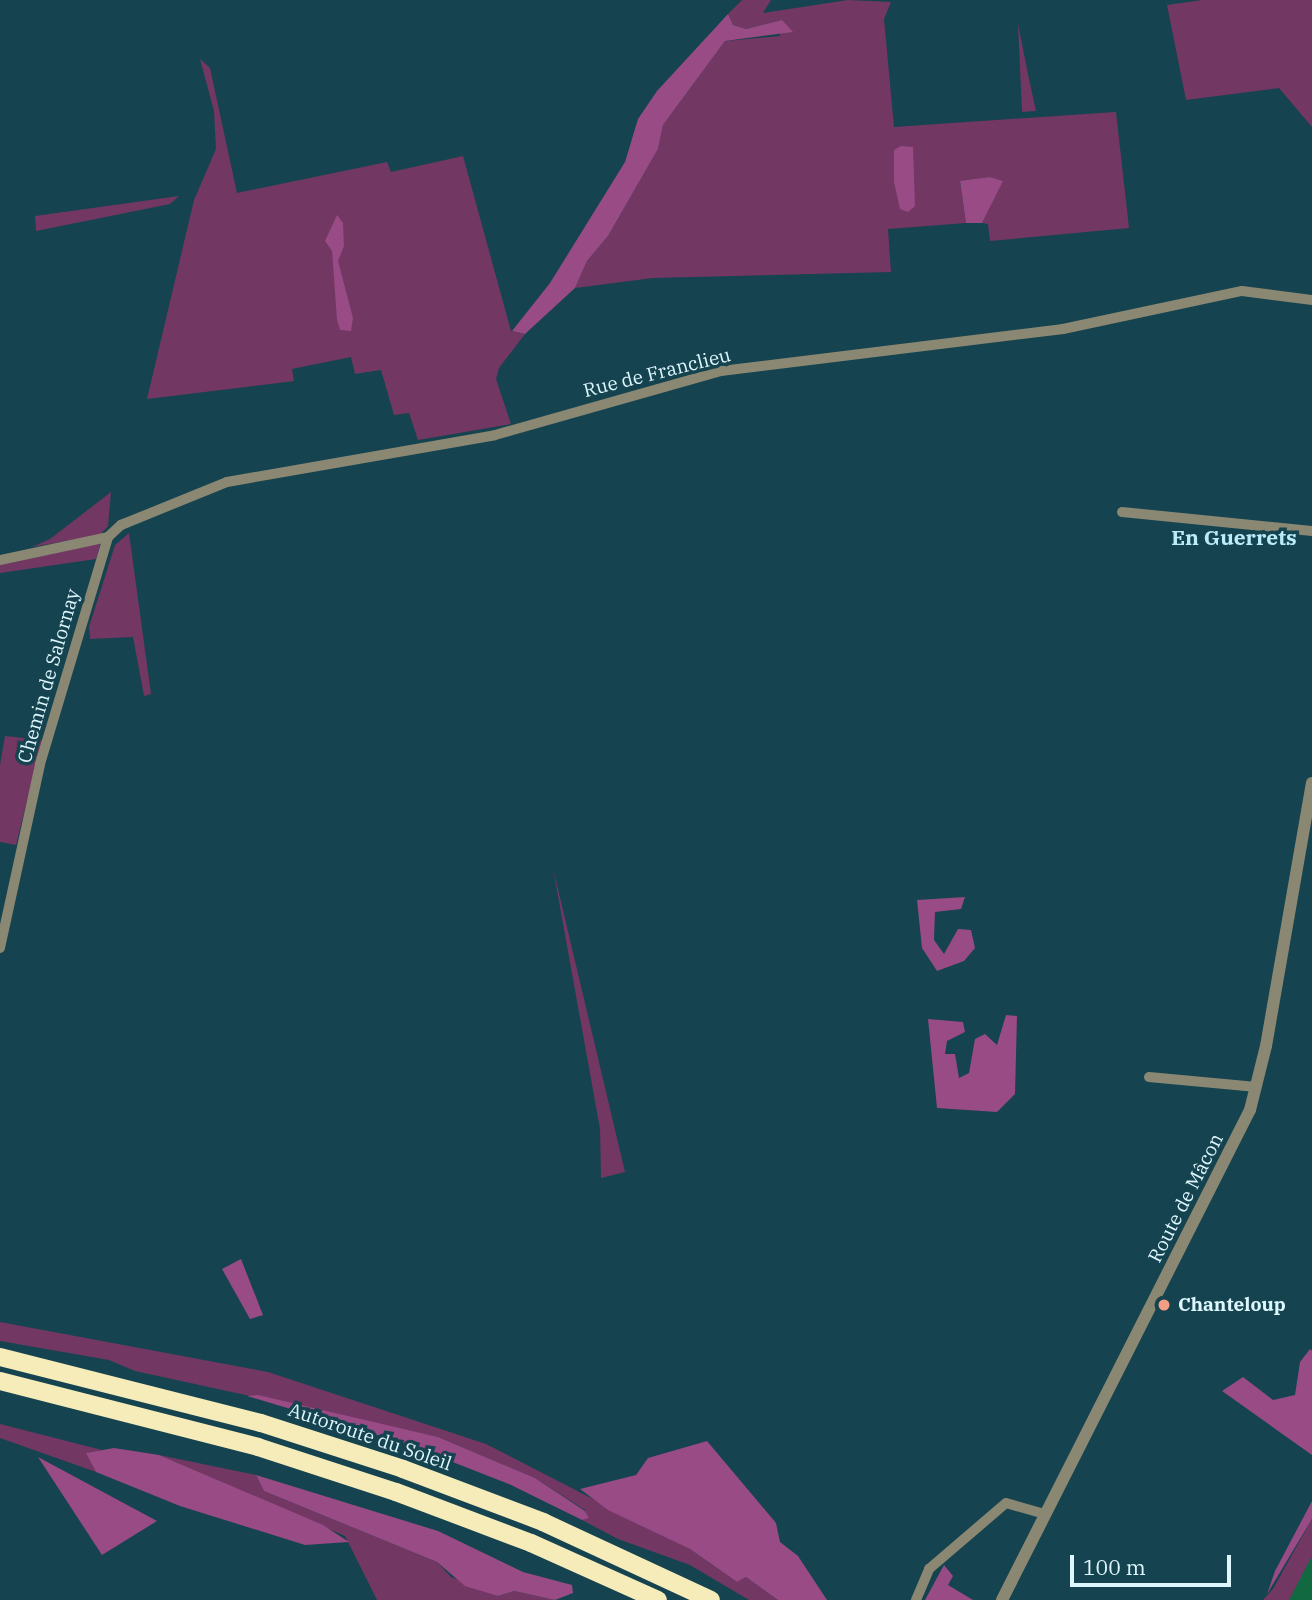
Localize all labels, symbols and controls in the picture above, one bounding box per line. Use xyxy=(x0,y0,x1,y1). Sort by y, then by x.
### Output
street label: Rue de Franclieu xyxy=(581,344,733,402)
district label: En Guerrets xyxy=(1171,524,1297,550)
street label: Chemin de Salornay xyxy=(13,586,85,766)
street label: Route de Mâcon xyxy=(1144,1130,1228,1266)
place label: Chanteloup xyxy=(1178,1294,1286,1316)
marker: Chanteloup xyxy=(1156,1297,1172,1313)
street label: Autoroute du Soleil xyxy=(285,1398,455,1476)
scale bar xyxy=(1074,1540,1235,1584)
text: 100 m xyxy=(1083,1553,1146,1581)

